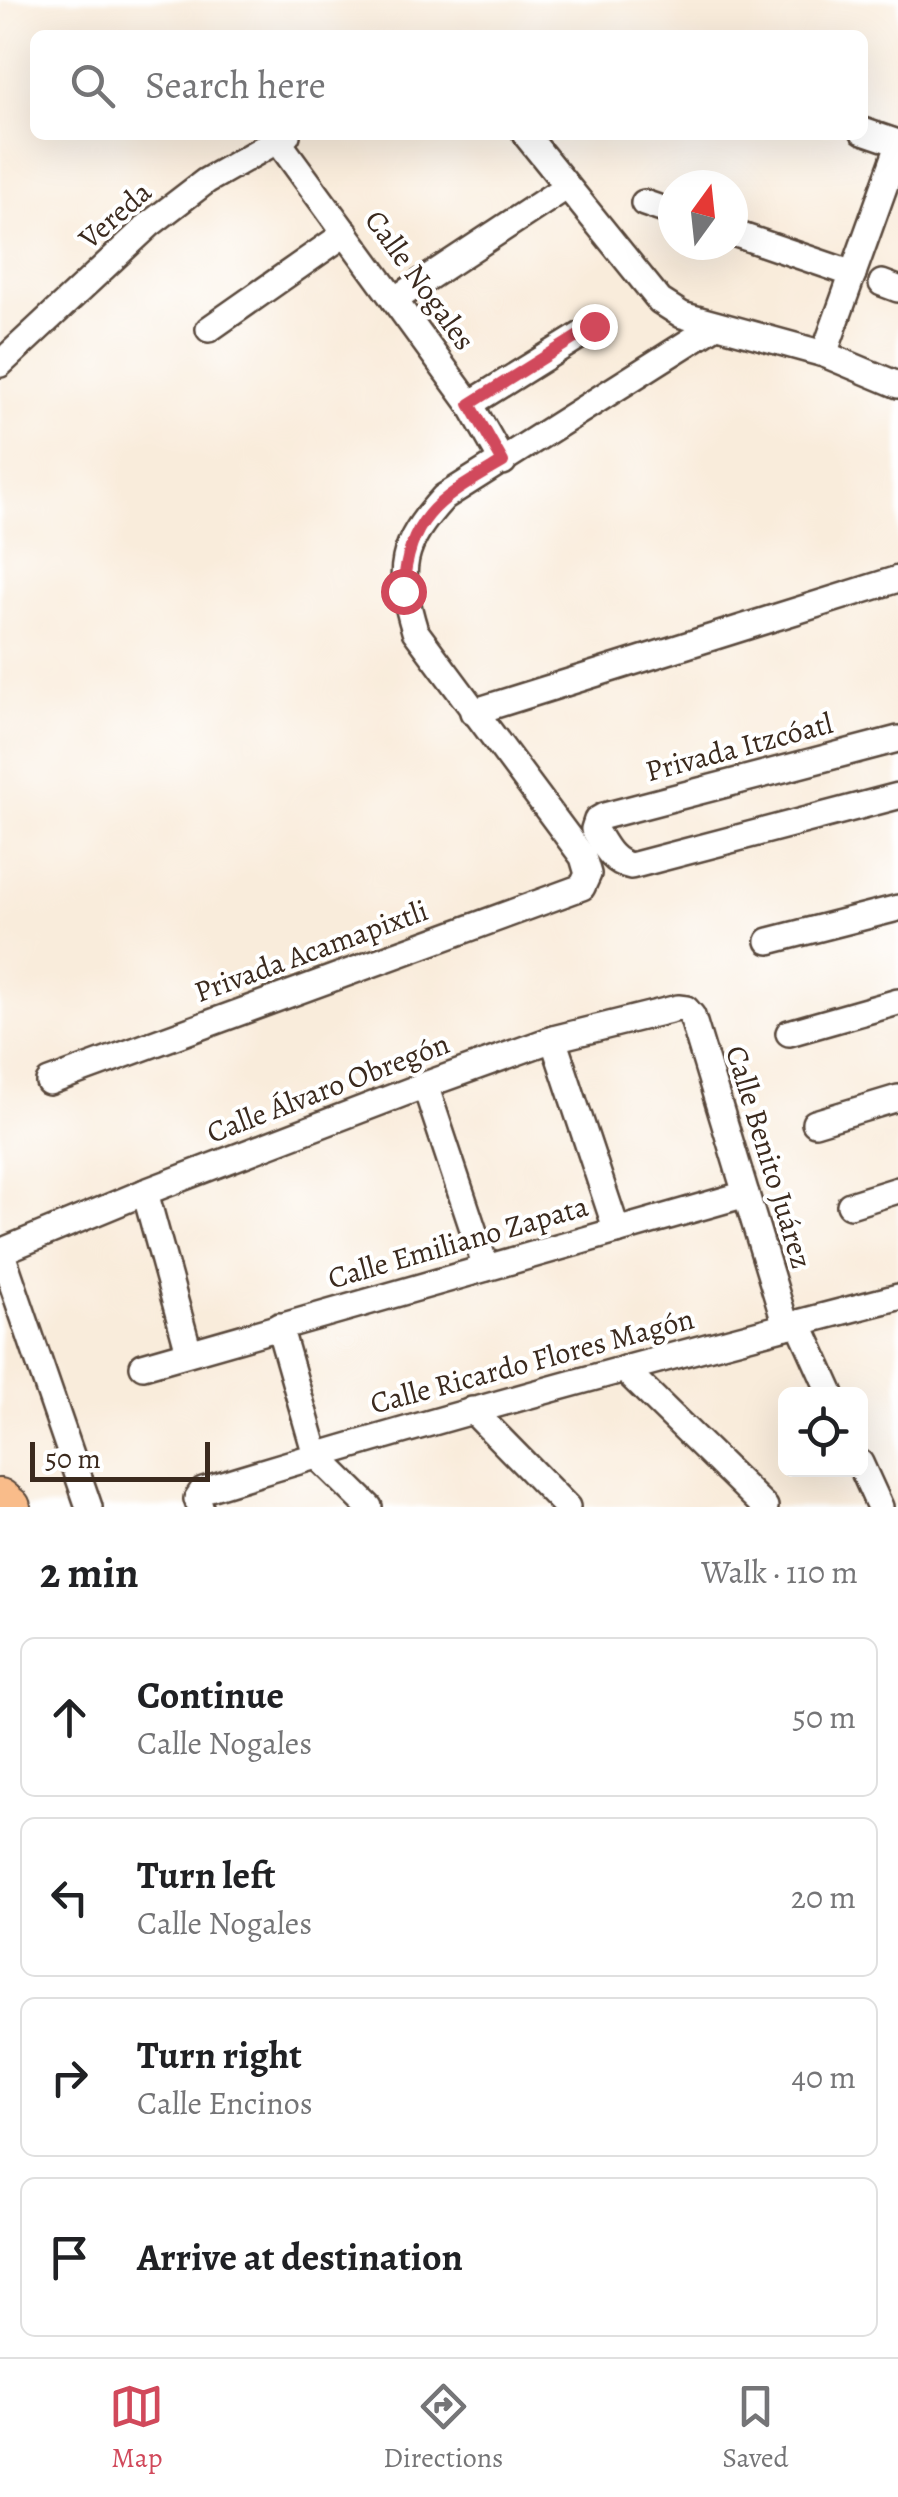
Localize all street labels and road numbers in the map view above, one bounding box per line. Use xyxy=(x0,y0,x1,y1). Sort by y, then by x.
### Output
street label: Vereda xyxy=(69,172,160,258)
street label: Calle Nogales xyxy=(356,202,484,358)
street label: Privada Itzcóatl xyxy=(641,703,837,791)
street label: Privada Acamapixtli xyxy=(189,890,433,1012)
street label: Calle Álvaro Obregón xyxy=(201,1023,455,1153)
street label: Calle Benito Juárez xyxy=(716,1041,822,1273)
street label: Calle Emiliano Zapata xyxy=(323,1186,593,1298)
street label: Calle Ricardo Flores Magón xyxy=(366,1299,698,1423)

